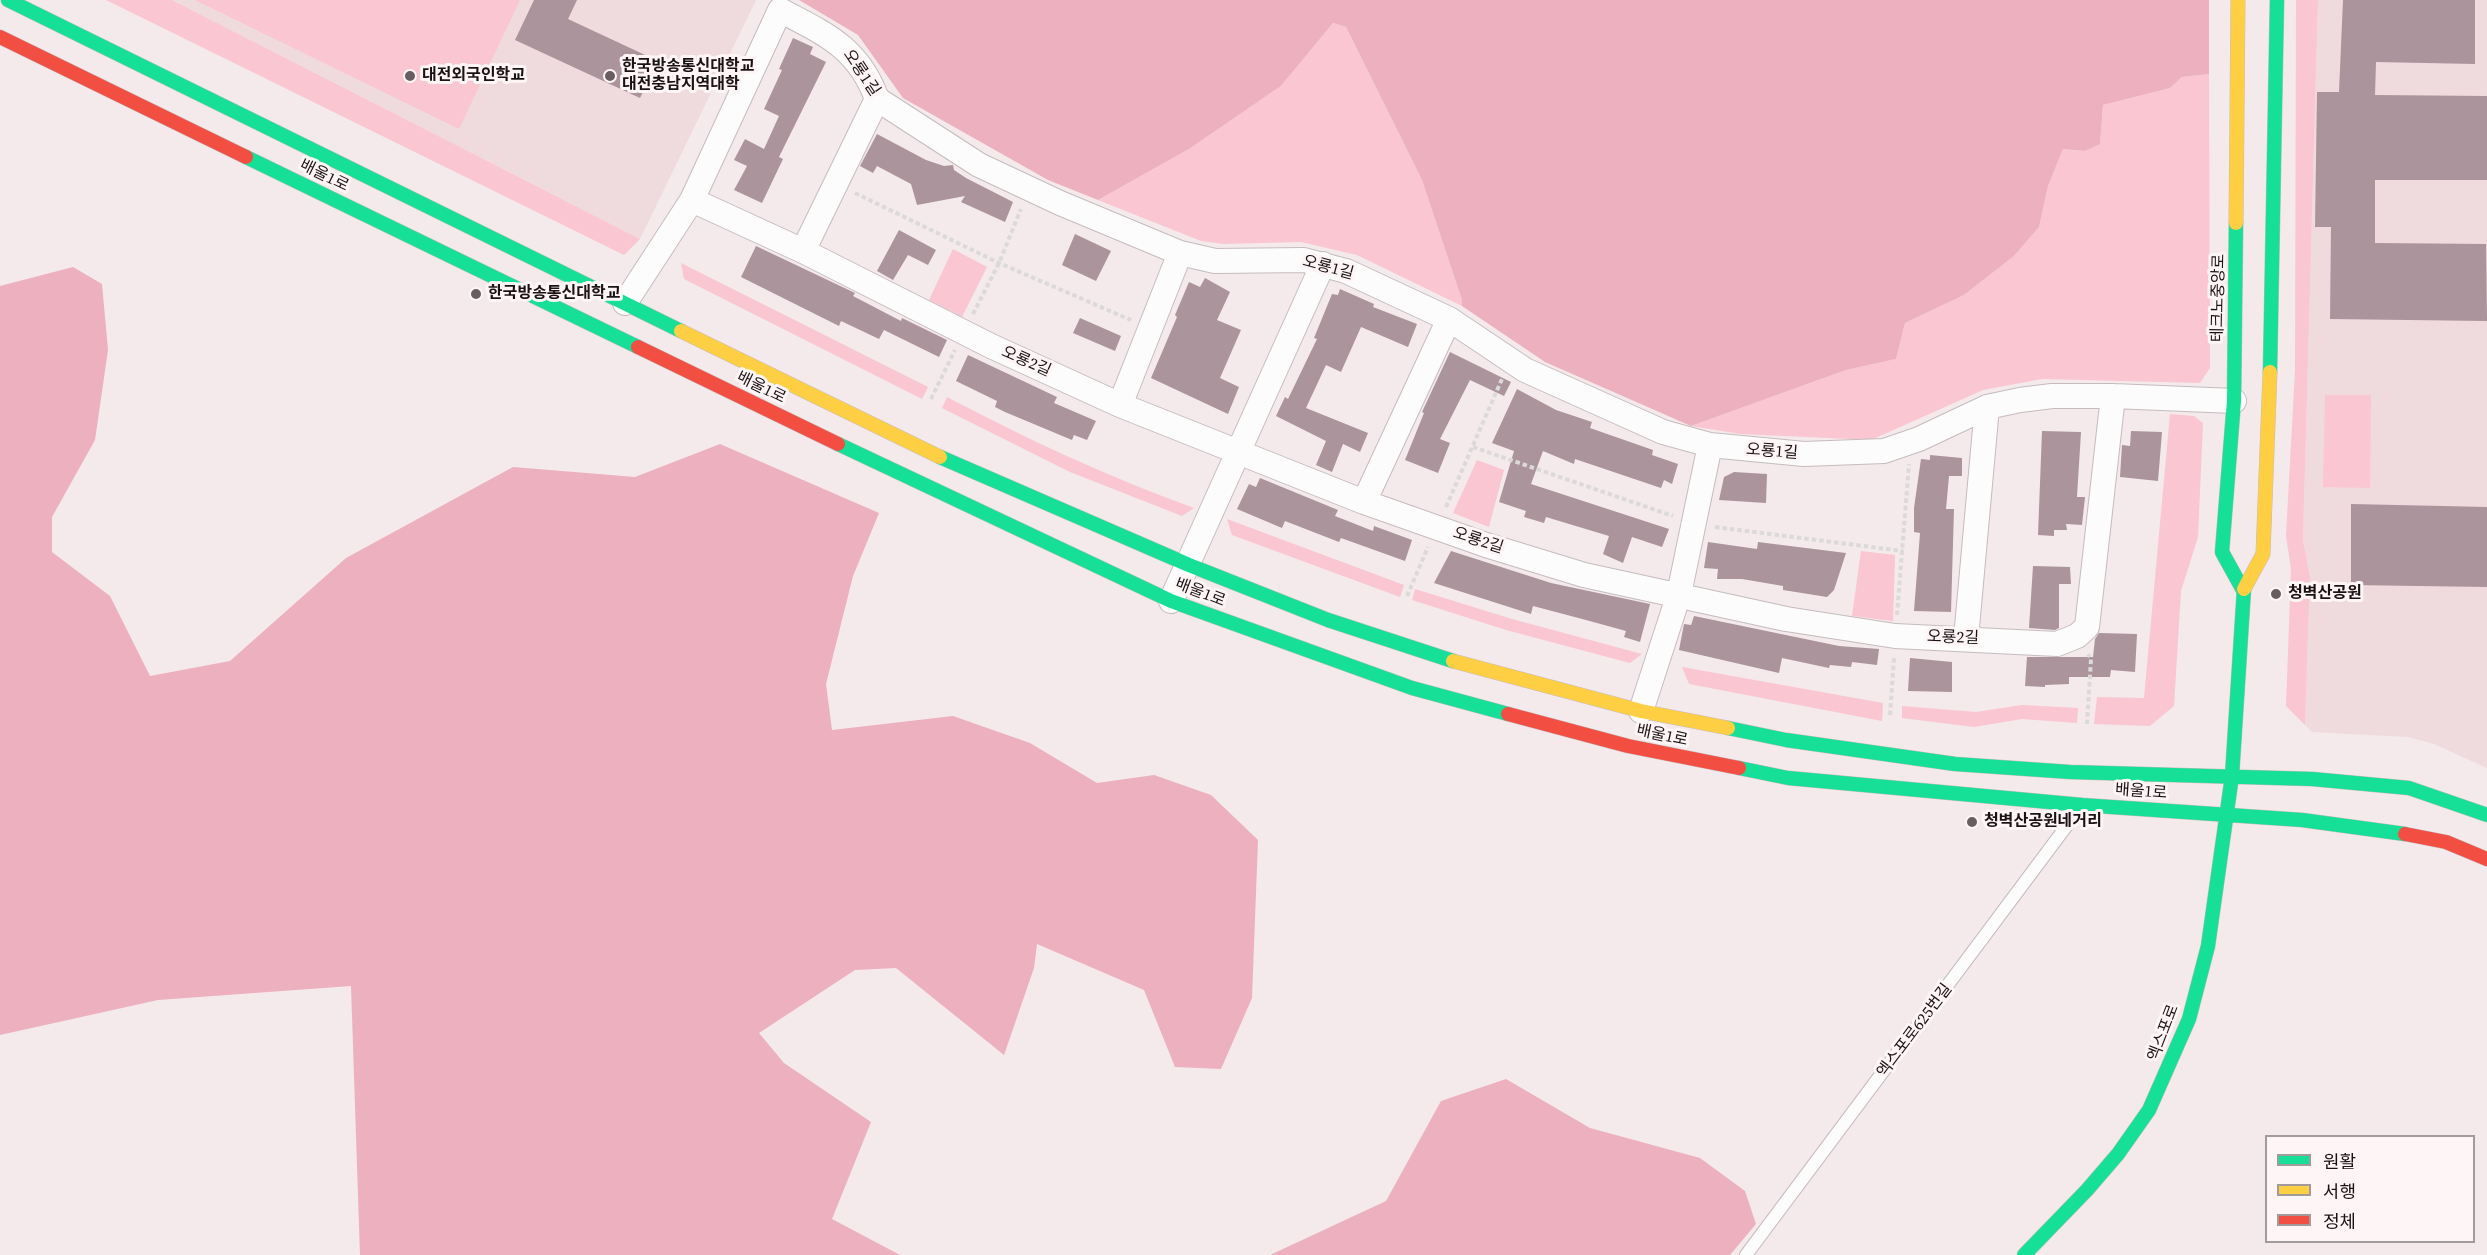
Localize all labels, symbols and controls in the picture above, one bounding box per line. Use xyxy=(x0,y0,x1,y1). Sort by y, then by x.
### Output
street label: 오룡1길 xyxy=(838,46,884,100)
place label: 한국방송통신대학교 대전충남지역대학 xyxy=(622,57,754,95)
place label: 대전외국인학교 xyxy=(422,66,525,86)
marker: 대전외국인학교 xyxy=(403,69,417,83)
marker: 한국방송통신대학교 대전충남지역대학 xyxy=(603,69,617,83)
street label: 배울1로 xyxy=(296,156,352,196)
street label: 오룡1길 xyxy=(1300,252,1356,284)
street label: 테크노중앙로 xyxy=(2209,254,2229,342)
place label: 한국방송통신대학교 xyxy=(488,284,620,304)
marker: 한국방송통신대학교 xyxy=(469,287,483,301)
street label: 오룡2길 xyxy=(998,343,1054,381)
street label: 배울1로 xyxy=(733,368,789,408)
street label: 오룡1길 xyxy=(1745,441,1799,463)
street label: 오룡2길 xyxy=(1450,524,1506,558)
street label: 배울1로 xyxy=(1172,575,1228,611)
place label: 청벽산공원 xyxy=(2288,584,2362,604)
marker: 청벽산공원 xyxy=(2269,587,2283,601)
street label: 오룡2길 xyxy=(1927,627,1979,649)
street label: 배울1로 xyxy=(1634,721,1690,751)
street label: 배울1로 xyxy=(2114,781,2168,803)
place label: 청벽산공원네거리 xyxy=(1984,812,2102,832)
marker: 청벽산공원네거리 xyxy=(1965,815,1979,829)
street label: 엑스포로625번길 xyxy=(1874,980,1956,1082)
street label: 엑스포로 xyxy=(2144,1002,2184,1064)
legend xyxy=(2265,1135,2475,1243)
text: 원활 xyxy=(2323,1149,2356,1174)
text: 서행 xyxy=(2323,1179,2356,1204)
text: 정체 xyxy=(2323,1209,2356,1234)

